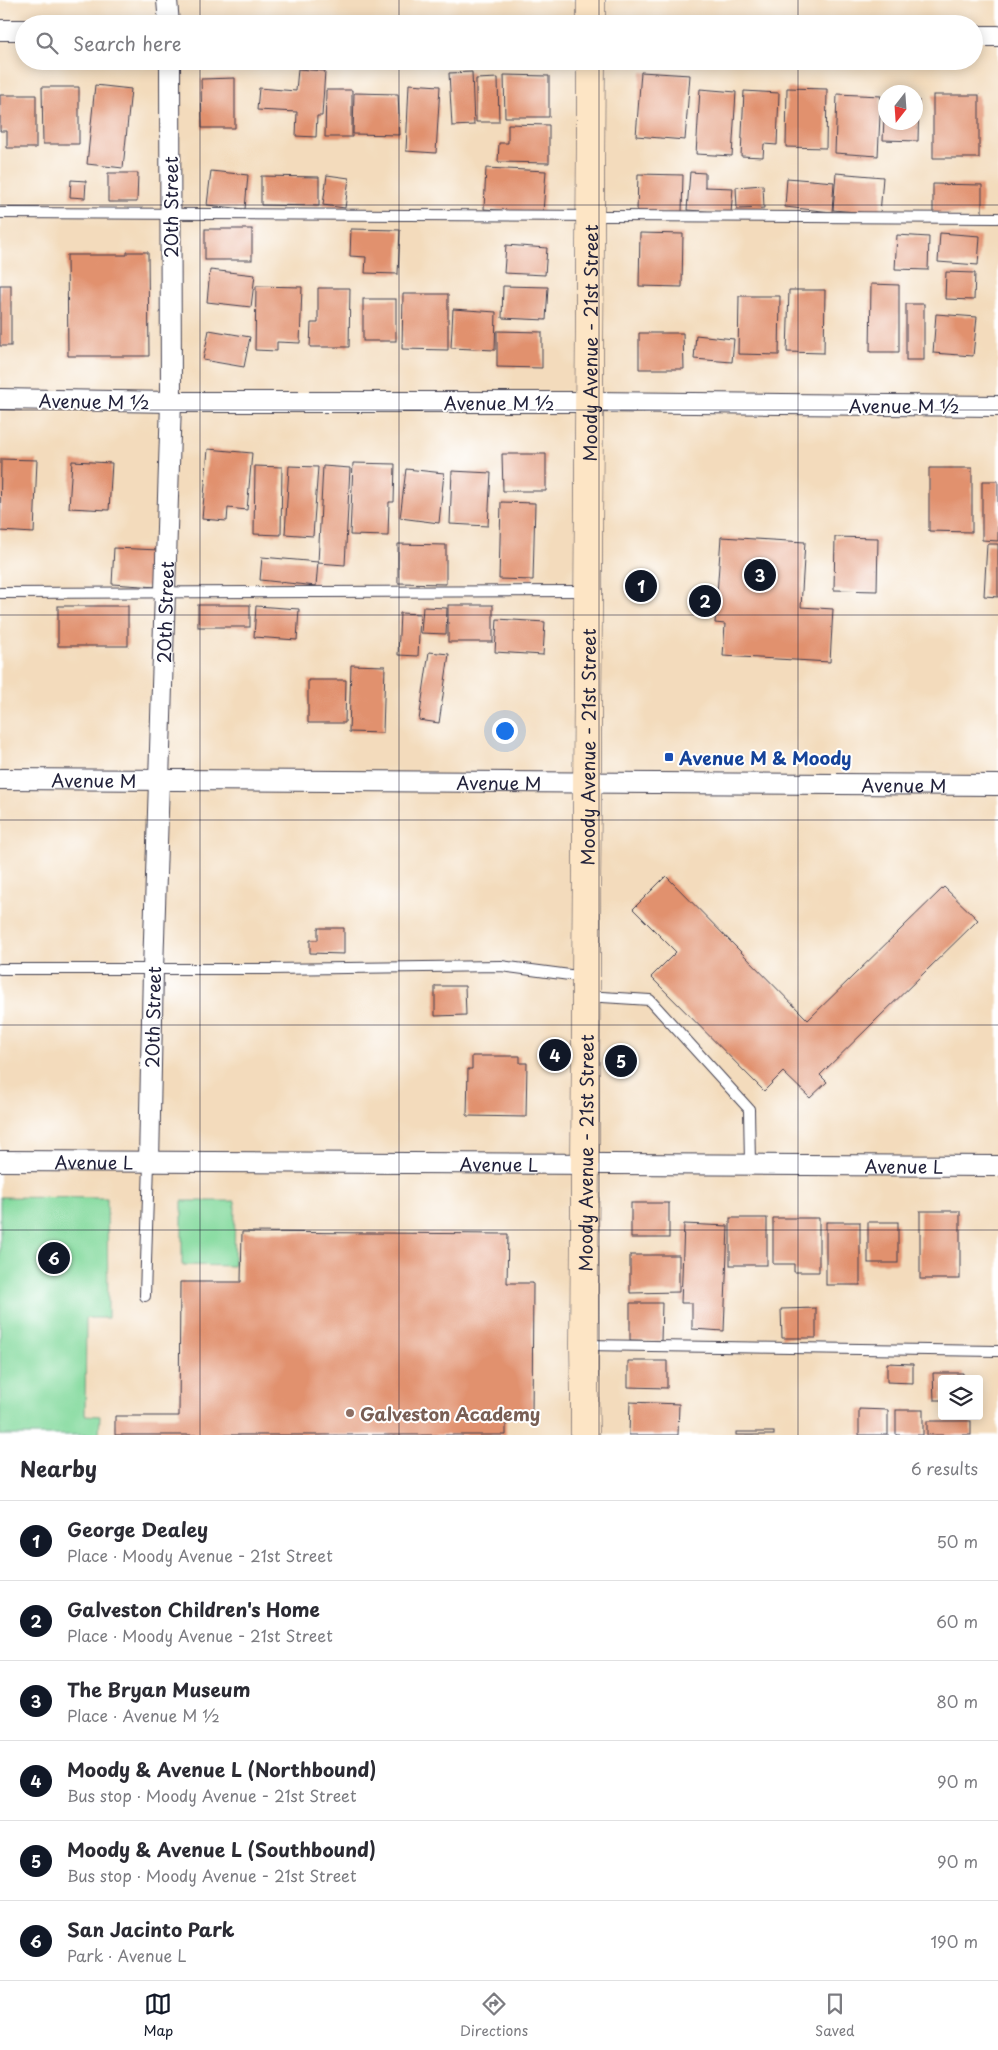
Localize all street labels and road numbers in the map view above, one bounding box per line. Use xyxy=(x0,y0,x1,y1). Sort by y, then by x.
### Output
street label: 20th Street xyxy=(157,156,184,258)
street label: Moody Avenue - 21st Street xyxy=(575,224,604,462)
street label: Avenue M ½ xyxy=(39,387,149,415)
street label: Avenue M ½ xyxy=(444,389,554,416)
street label: Avenue M ½ xyxy=(849,392,959,419)
street label: 20th Street xyxy=(149,561,179,664)
street label: Moody Avenue - 21st Street xyxy=(573,628,601,866)
street label: Avenue M xyxy=(51,766,137,793)
street label: Avenue M xyxy=(456,768,542,796)
street label: Avenue M xyxy=(861,771,947,798)
street label: 20th Street xyxy=(137,966,167,1068)
street label: Moody Avenue - 21st Street xyxy=(571,1034,599,1272)
street label: Avenue L xyxy=(55,1148,133,1175)
street label: Avenue L xyxy=(460,1150,538,1177)
street label: Avenue L xyxy=(865,1152,943,1179)

